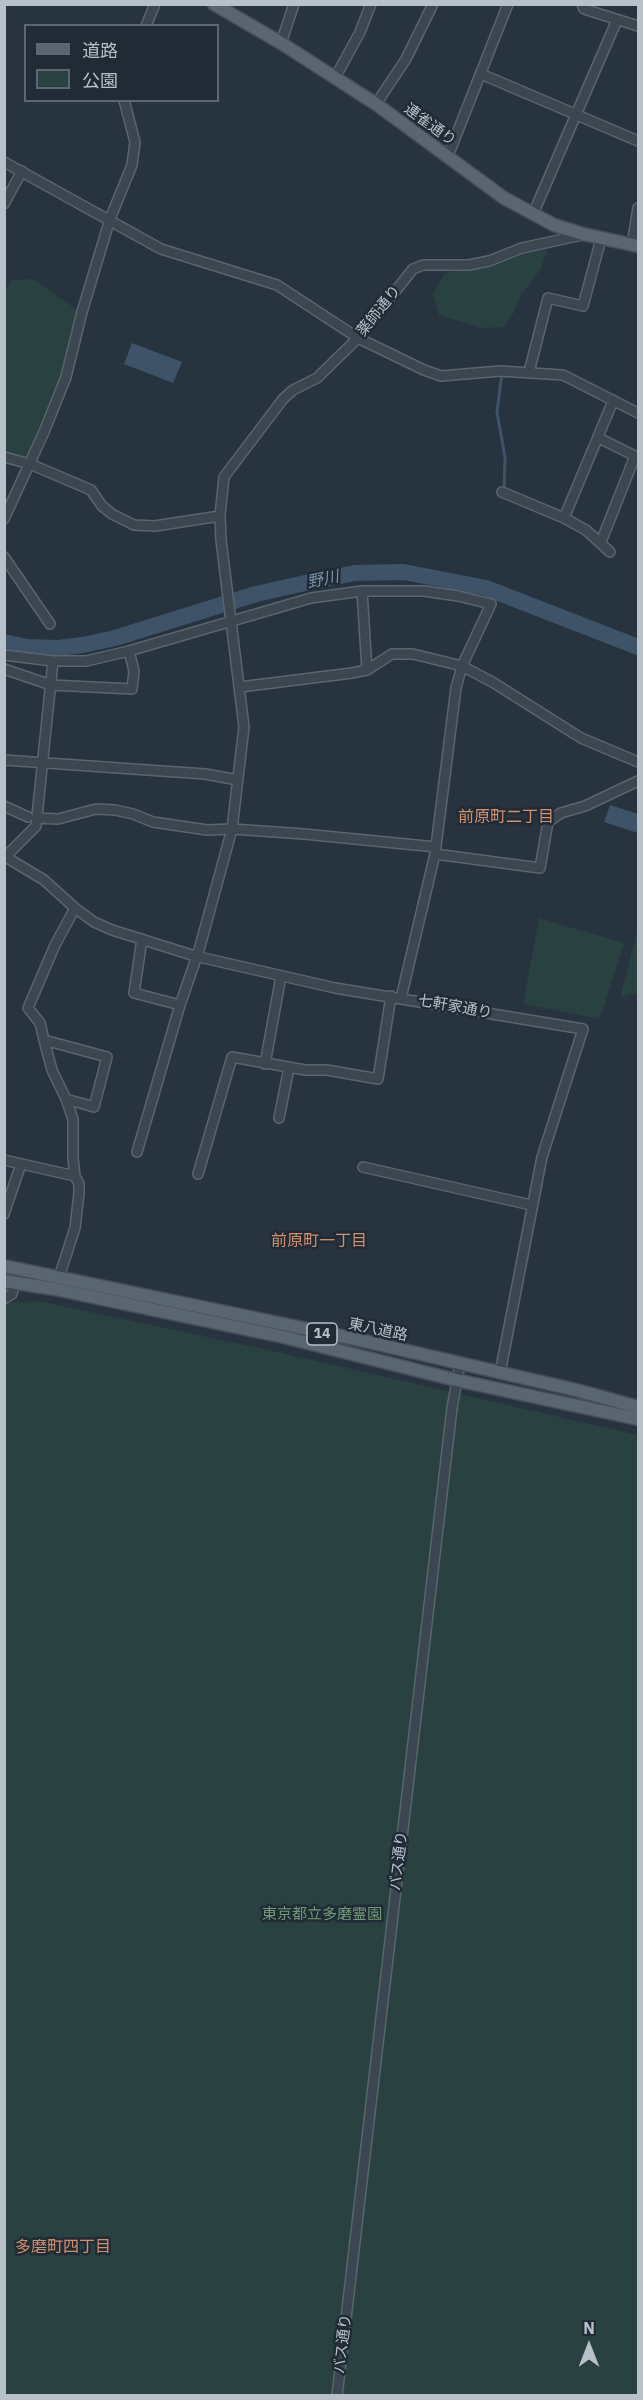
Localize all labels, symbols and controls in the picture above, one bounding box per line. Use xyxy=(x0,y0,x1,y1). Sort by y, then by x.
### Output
legend xyxy=(24,24,219,102)
text: 道路 xyxy=(82,39,118,62)
text: 公園 xyxy=(82,69,118,92)
street label: 連雀通り xyxy=(400,100,460,150)
street label: 薬師通り xyxy=(353,282,405,340)
water label: 野川 xyxy=(305,567,341,593)
district label: 前原町二丁目 xyxy=(458,807,554,827)
street label: 七軒家通り xyxy=(417,992,493,1022)
district label: 前原町一丁目 xyxy=(271,1231,367,1251)
street label: 東八道路 xyxy=(347,1315,409,1345)
road number: 14 xyxy=(307,1323,337,1345)
street label: バス通り xyxy=(386,1830,412,1892)
park label: 東京都立多磨霊園 xyxy=(262,1906,382,1924)
district label: 多磨町四丁目 xyxy=(15,2237,111,2257)
street label: バス通り xyxy=(330,2313,356,2375)
north arrow xyxy=(559,2316,619,2376)
text: N xyxy=(583,2318,595,2338)

